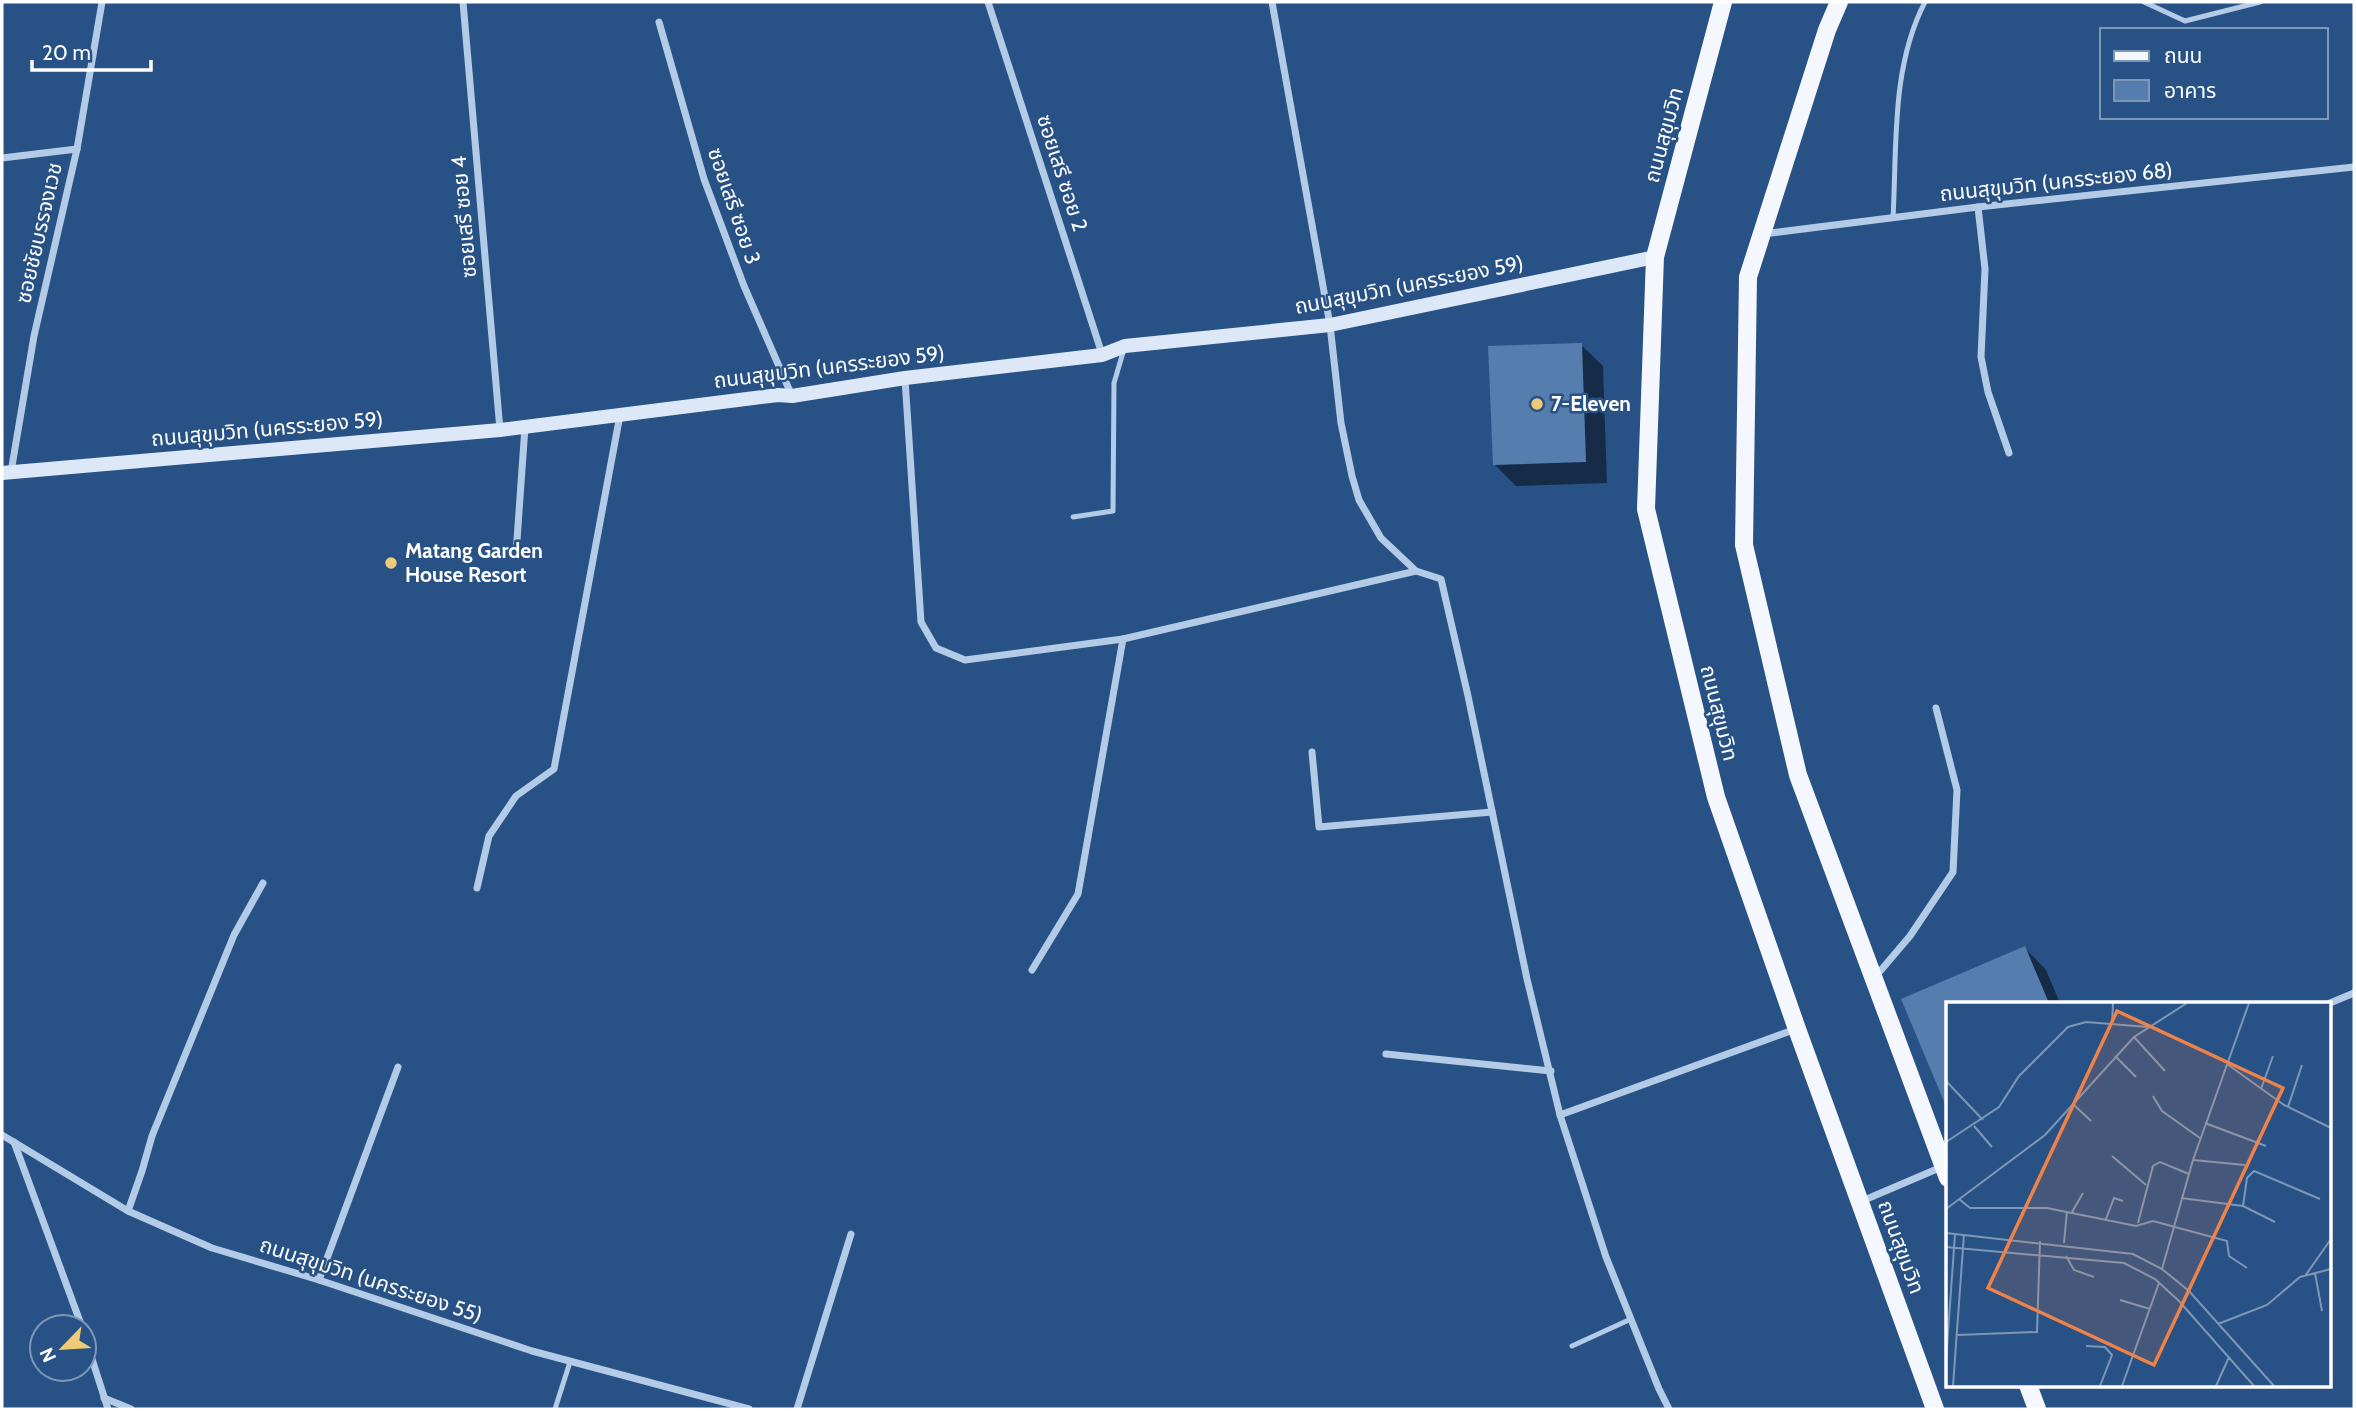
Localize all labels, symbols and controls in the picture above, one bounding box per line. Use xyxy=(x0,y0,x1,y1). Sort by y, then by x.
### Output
scale bar xyxy=(32,28,150,72)
legend xyxy=(2100,28,2328,119)
text: 20 m xyxy=(42,40,91,65)
text: ถนน xyxy=(2164,43,2202,68)
text: อาคาร xyxy=(2164,78,2216,103)
street label: ถนนสุขุมวิท xyxy=(1639,84,1689,186)
street label: ซอยเสรี ซอย 2 xyxy=(1032,111,1093,234)
street label: ซอยเสรี ซอย 3 xyxy=(703,144,766,267)
street label: ซอยเสรี ซอย 4 xyxy=(446,155,481,279)
street label: ถนนสุขุมวิท (นครระยอง 68) xyxy=(1938,157,2174,207)
street label: ซอยชัยบรรจงเวช xyxy=(10,160,67,306)
street label: ถนนสุขุมวิท (นครระยอง 59) xyxy=(1292,250,1526,320)
street label: ถนนสุขุมวิท (นครระยอง 59) xyxy=(712,340,946,394)
place label: 7-Eleven xyxy=(1551,391,1631,416)
marker: 7-Eleven xyxy=(1529,396,1545,412)
street label: ถนนสุขุมวิท (นครระยอง 59) xyxy=(150,406,384,452)
place label: Matang Garden House Resort xyxy=(405,538,543,587)
marker: Matang Garden House Resort xyxy=(383,555,399,571)
street label: ถนนสุขุมวิท xyxy=(1695,662,1743,764)
inset map xyxy=(1946,1002,2332,1386)
street label: ถนนสุขุมวิท xyxy=(1872,1197,1930,1297)
street label: ถนนสุขุมวิท (นครระยอง 55) xyxy=(256,1232,486,1328)
north arrow xyxy=(28,1313,98,1383)
text: N xyxy=(35,1344,61,1366)

